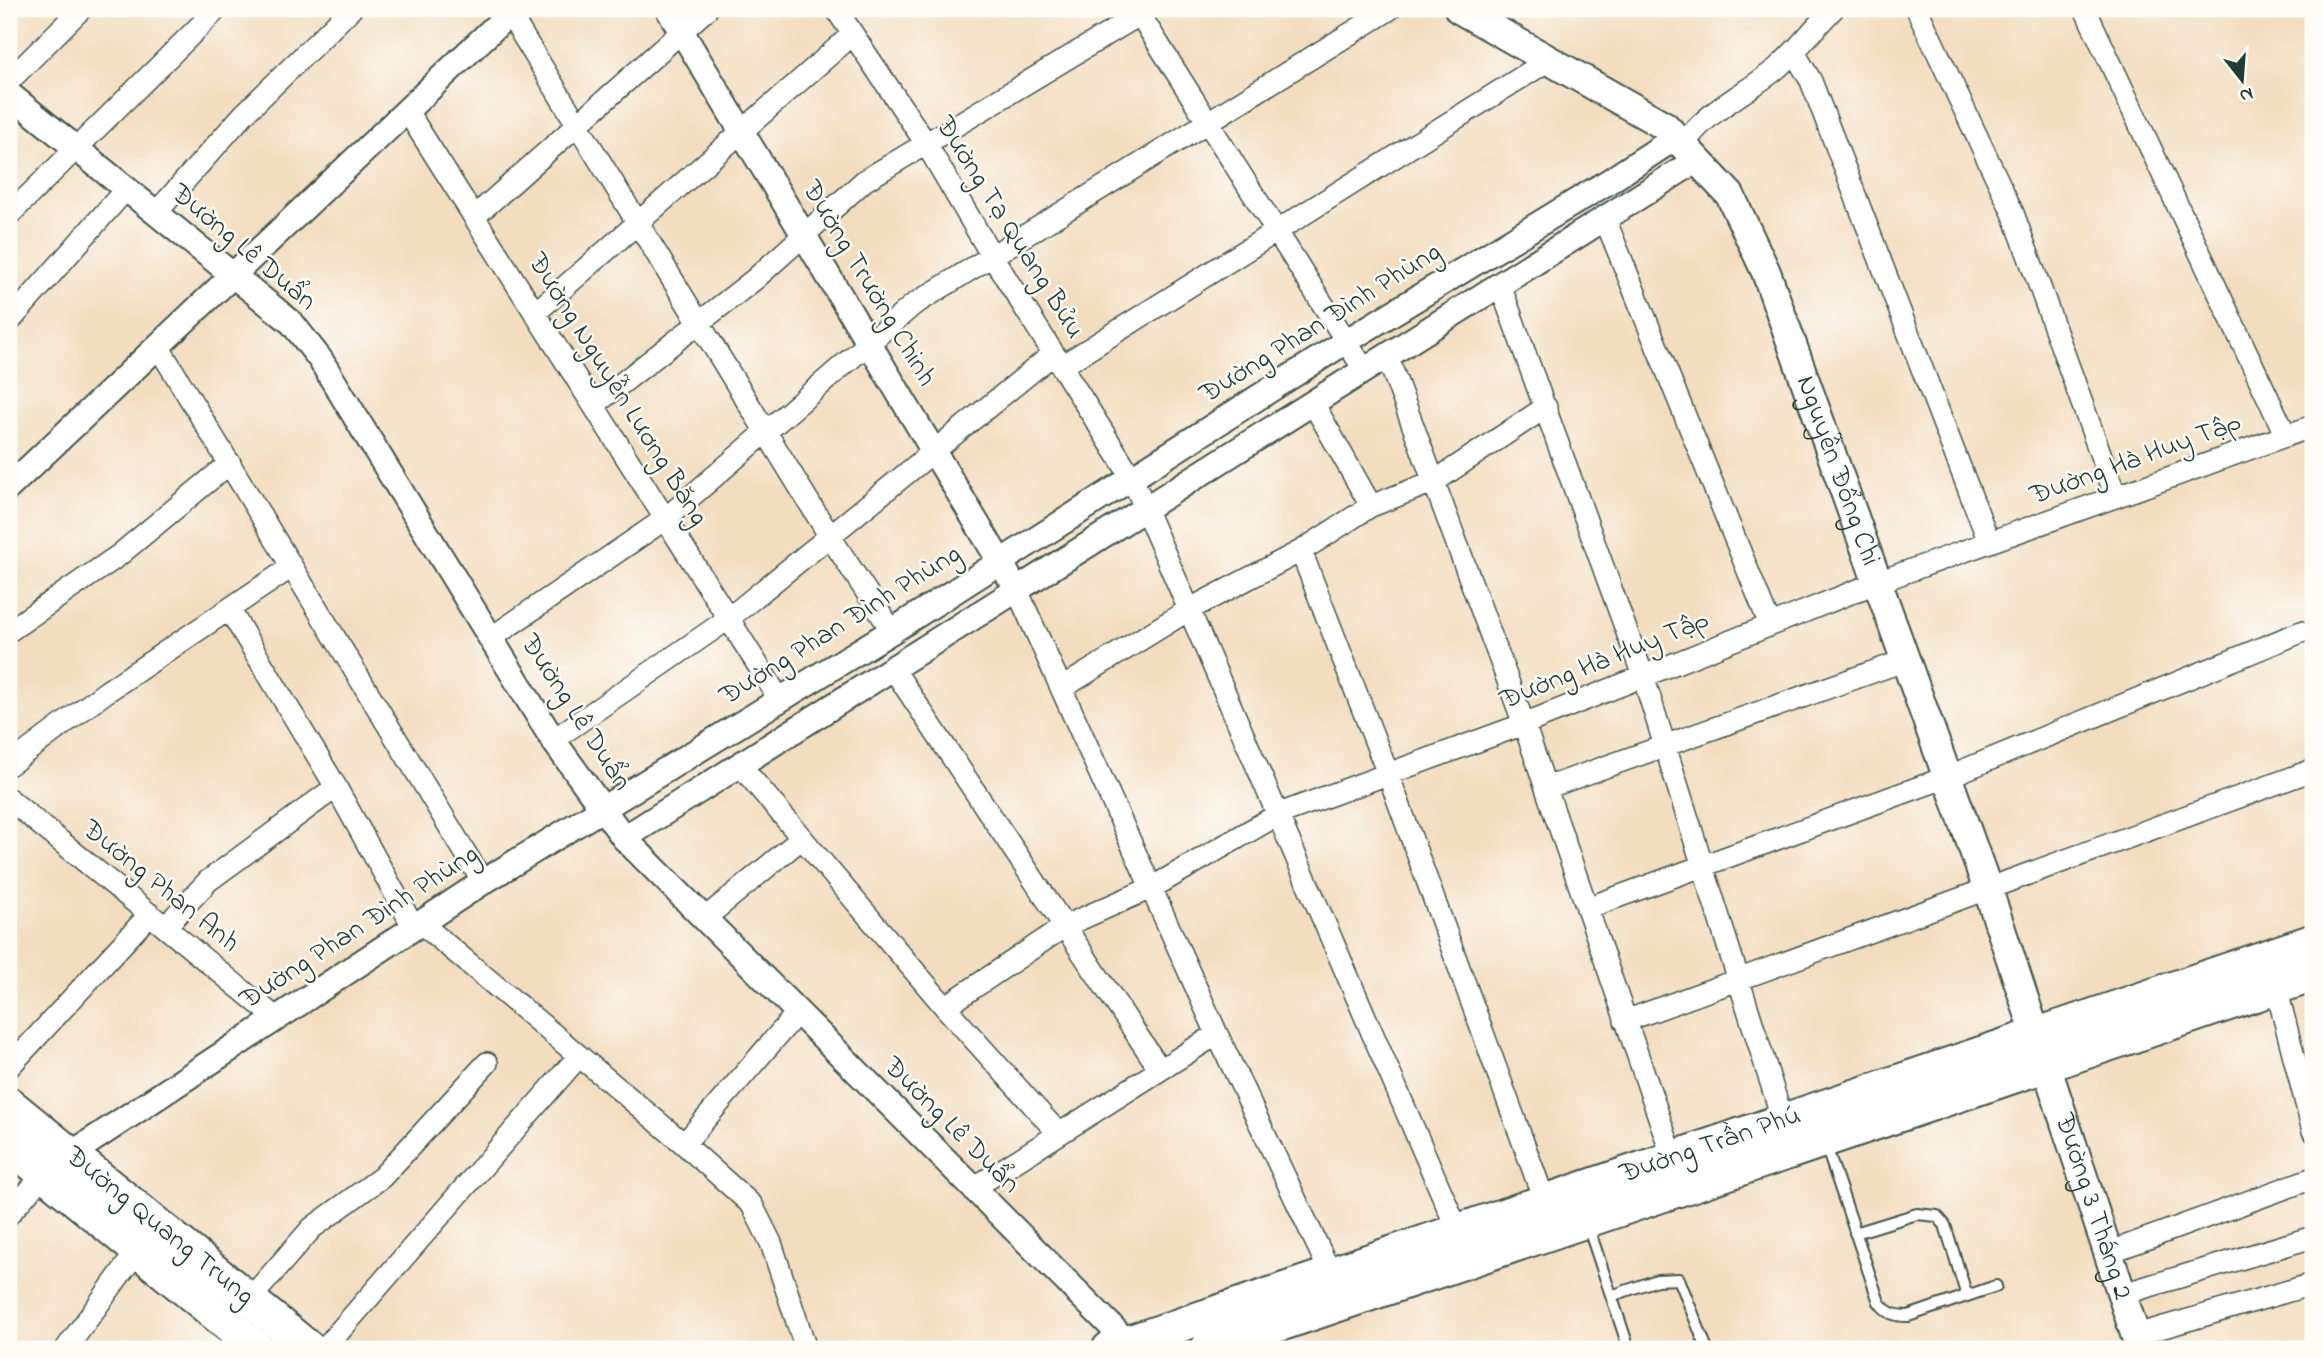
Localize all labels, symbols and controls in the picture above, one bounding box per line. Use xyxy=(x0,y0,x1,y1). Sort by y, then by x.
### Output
north arrow xyxy=(2206,46,2276,116)
text: N xyxy=(2236,79,2256,109)
street label: Đường Tạ Quang Bửu xyxy=(923,108,1094,347)
street label: Đường Trường Chinh xyxy=(790,172,946,395)
street label: Đường Lê Duẩn xyxy=(160,174,325,321)
street label: Đường Phan Đình Phùng xyxy=(1191,233,1450,416)
street label: Đường Nguyễn Lương Băng xyxy=(516,245,718,535)
street label: Nguyễn Đổng Chi xyxy=(1784,370,1890,572)
street label: Đường Hà Huy Tập xyxy=(2024,403,2247,518)
street label: Đường Phan Đình Phùng xyxy=(711,535,970,718)
street label: Đường Hà Huy Tập xyxy=(1493,600,1716,722)
street label: Đường Lê Duẩn xyxy=(508,626,641,800)
street label: Đường Phan Anh xyxy=(71,810,248,964)
street label: Đường Phan Đình Phùng xyxy=(231,835,488,1021)
street label: Đường Lê Duẩn xyxy=(872,1047,1029,1204)
street label: Đường Trần Phú xyxy=(1613,1095,1806,1195)
street label: Đường 3 Tháng 2 xyxy=(2043,1107,2143,1305)
street label: Đường Quang Trung xyxy=(55,1136,263,1316)

